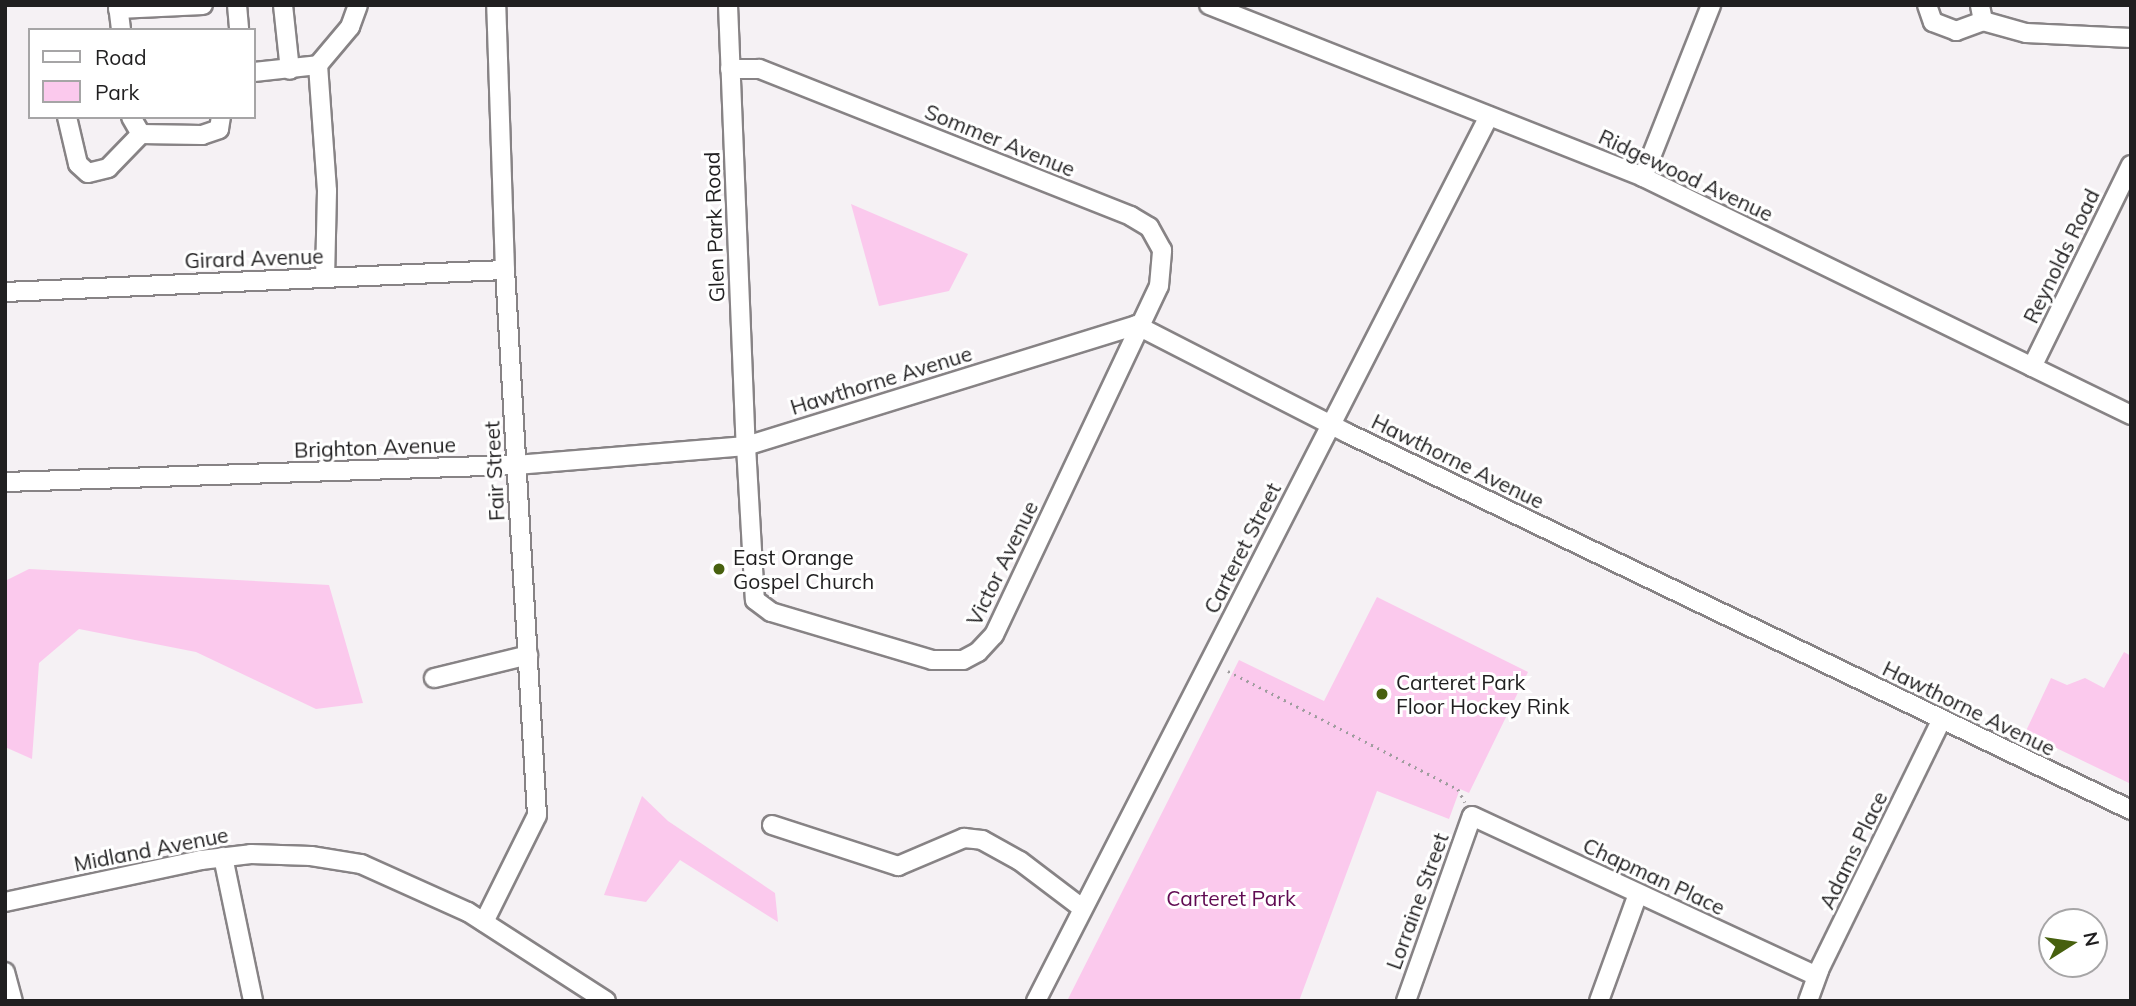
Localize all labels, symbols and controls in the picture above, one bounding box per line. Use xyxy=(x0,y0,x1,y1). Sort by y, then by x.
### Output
legend xyxy=(28,28,256,119)
text: Road xyxy=(95,44,146,70)
text: Park xyxy=(95,79,139,105)
street label: Sommer Avenue xyxy=(921,98,1079,182)
street label: Ridgewood Avenue xyxy=(1595,124,1777,226)
street label: Glen Park Road xyxy=(699,151,729,303)
street label: Reynolds Road xyxy=(2018,185,2104,327)
street label: Girard Avenue xyxy=(184,243,324,273)
street label: Hawthorne Avenue xyxy=(787,340,975,420)
street label: Hawthorne Avenue xyxy=(1368,408,1548,514)
street label: Fair Street xyxy=(479,420,509,522)
street label: Brighton Avenue xyxy=(294,432,456,462)
street label: Carteret Street xyxy=(1198,478,1286,618)
street label: Victor Avenue xyxy=(961,497,1043,629)
place label: East Orange Gospel Church xyxy=(733,544,874,594)
marker: East Orange Gospel Church xyxy=(711,561,727,577)
street label: Hawthorne Avenue xyxy=(1879,655,2059,761)
place label: Carteret Park Floor Hockey Rink xyxy=(1396,669,1569,719)
marker: Carteret Park Floor Hockey Rink xyxy=(1374,686,1390,702)
street label: Adams Place xyxy=(1814,787,1892,913)
street label: Midland Avenue xyxy=(72,822,230,876)
street label: Lorraine Street xyxy=(1381,829,1453,973)
street label: Chapman Place xyxy=(1579,832,1729,920)
park label: Carteret Park xyxy=(1166,885,1296,911)
north arrow xyxy=(2038,908,2108,978)
text: N xyxy=(2078,930,2105,949)

